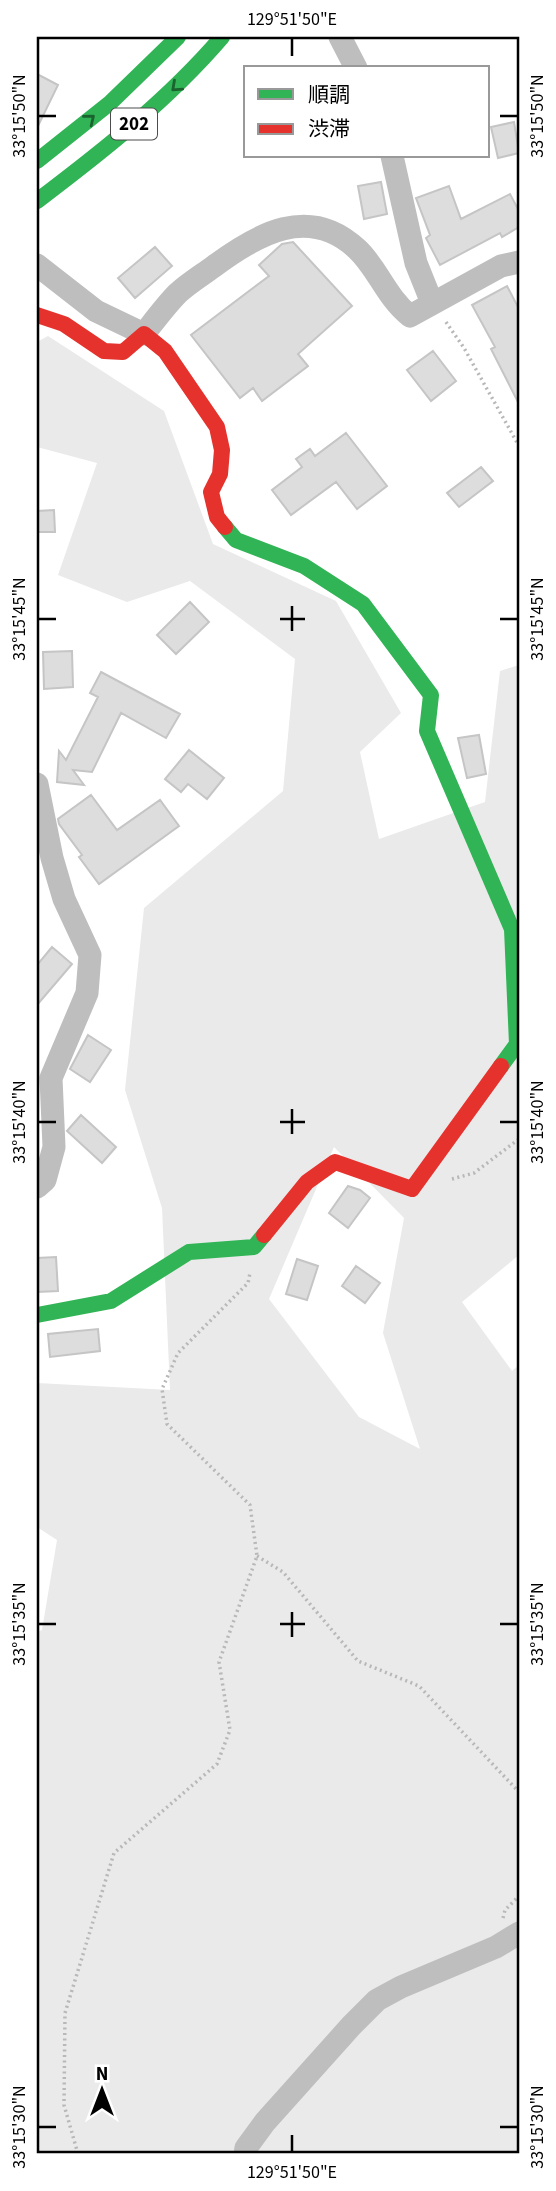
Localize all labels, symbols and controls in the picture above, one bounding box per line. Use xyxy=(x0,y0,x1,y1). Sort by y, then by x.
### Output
text: 129°51'50"E xyxy=(247,7,337,32)
legend xyxy=(244,66,490,158)
text: 33°15'50"N xyxy=(7,74,32,158)
text: 33°15'50"N xyxy=(525,74,550,158)
one-way arrow xyxy=(171,78,184,91)
text: 順調 xyxy=(308,80,350,110)
road number: 202 xyxy=(111,108,157,140)
one-way arrow xyxy=(83,114,95,127)
text: 渋滞 xyxy=(308,114,350,144)
text: 33°15'45"N xyxy=(7,577,32,661)
text: 33°15'45"N xyxy=(525,577,550,661)
text: 33°15'40"N xyxy=(7,1080,32,1164)
text: 33°15'40"N xyxy=(525,1080,550,1164)
text: 33°15'35"N xyxy=(7,1582,32,1666)
text: 33°15'35"N xyxy=(525,1582,550,1666)
north arrow xyxy=(66,2054,136,2124)
text: N xyxy=(96,2061,108,2088)
text: 33°15'30"N xyxy=(7,2085,32,2169)
text: 33°15'30"N xyxy=(525,2085,550,2169)
text: 129°51'50"E xyxy=(247,2160,337,2185)

